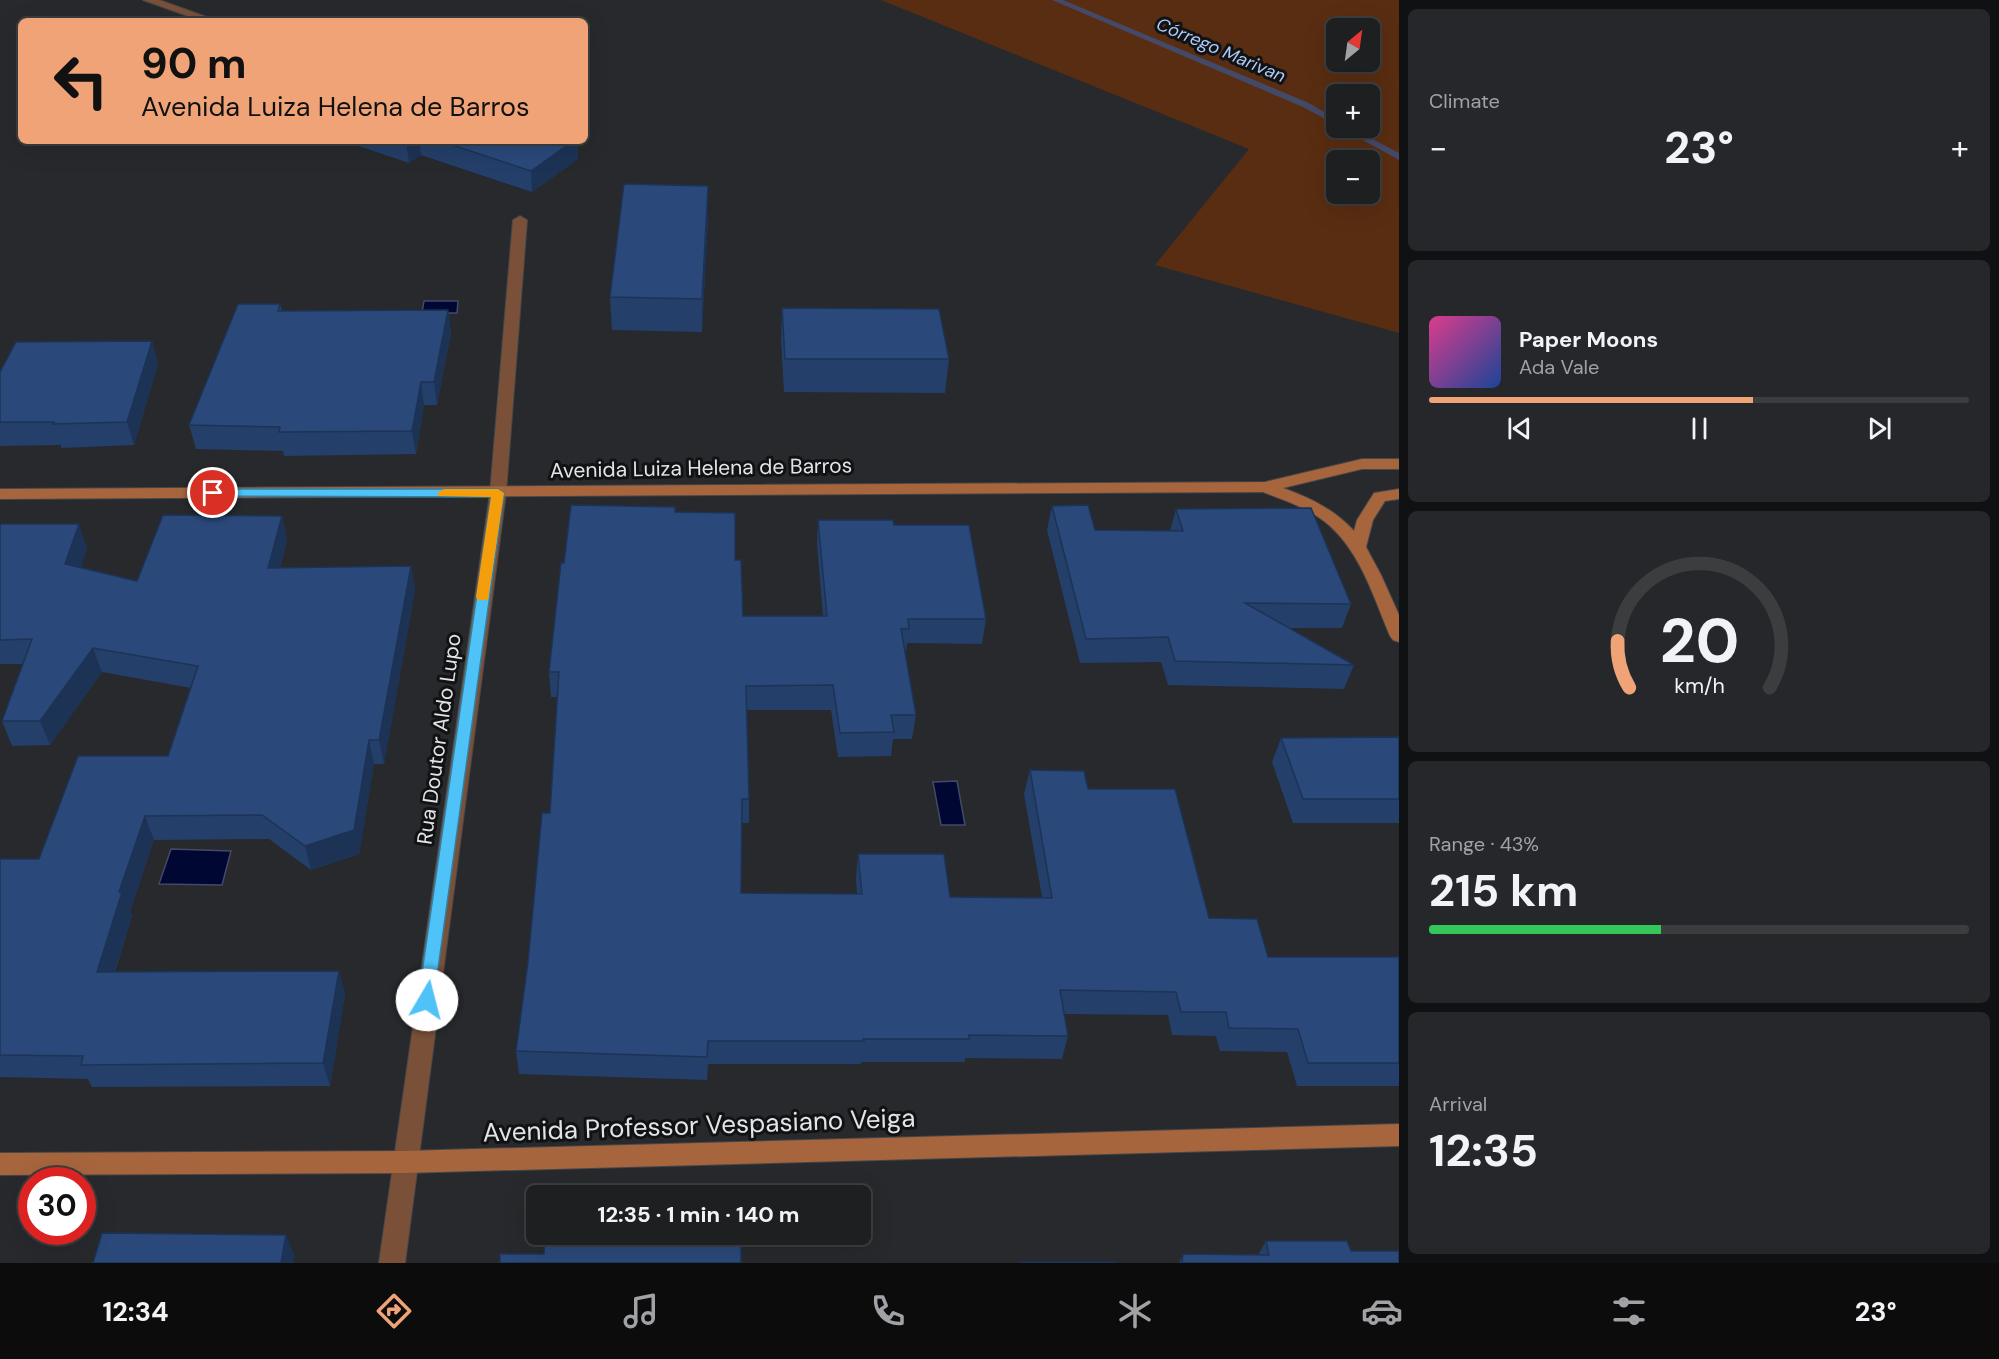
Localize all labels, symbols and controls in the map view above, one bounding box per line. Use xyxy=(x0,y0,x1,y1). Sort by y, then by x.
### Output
water label: Córrego Marivan xyxy=(1153,12,1289,88)
north arrow xyxy=(1326,18,1380,72)
map controls xyxy=(1326,18,1380,204)
text: 90 m xyxy=(141,36,247,91)
icon: left xyxy=(42,42,120,120)
button: + xyxy=(1326,84,1380,138)
text: Climate xyxy=(1429,88,1500,114)
text: Avenida Luiza Helena de Barros xyxy=(141,89,530,124)
text: 23° xyxy=(1664,118,1734,177)
text: − xyxy=(1429,126,1447,169)
text: + xyxy=(1951,126,1969,169)
button: − xyxy=(1326,150,1380,204)
text: Paper Moons xyxy=(1519,325,1658,354)
text: Ada Vale xyxy=(1519,354,1599,380)
icon: previous xyxy=(1503,412,1536,445)
icon: pause xyxy=(1683,412,1716,445)
icon: next xyxy=(1863,412,1896,445)
street label: Avenida Luiza Helena de Barros xyxy=(550,451,852,485)
pin xyxy=(187,467,238,518)
icon: arrive xyxy=(196,476,229,509)
text: 20 xyxy=(1659,601,1739,682)
street label: Rua Doutor Aldo Lupo xyxy=(410,632,468,846)
text: km/h xyxy=(1674,673,1724,701)
text: Range · 43% xyxy=(1429,831,1539,857)
text: 215 km xyxy=(1429,861,1578,920)
position arrow xyxy=(395,968,459,1032)
text: Arrival xyxy=(1429,1091,1487,1117)
street label: Avenida Professor Vespasiano Veiga xyxy=(482,1100,916,1150)
text: 12:35 xyxy=(1429,1121,1538,1180)
speed limit sign: 30 xyxy=(18,1167,96,1245)
text: 12:35 · 1 min · 140 m xyxy=(597,1200,800,1229)
icon: directions xyxy=(373,1290,415,1332)
icon: music xyxy=(620,1290,662,1332)
icon: phone xyxy=(867,1290,909,1332)
icon: climate xyxy=(1114,1290,1156,1332)
icon: car xyxy=(1361,1290,1403,1332)
icon: filters xyxy=(1608,1290,1650,1332)
text: 12:34 xyxy=(102,1294,169,1329)
text: 23° xyxy=(1855,1294,1896,1329)

